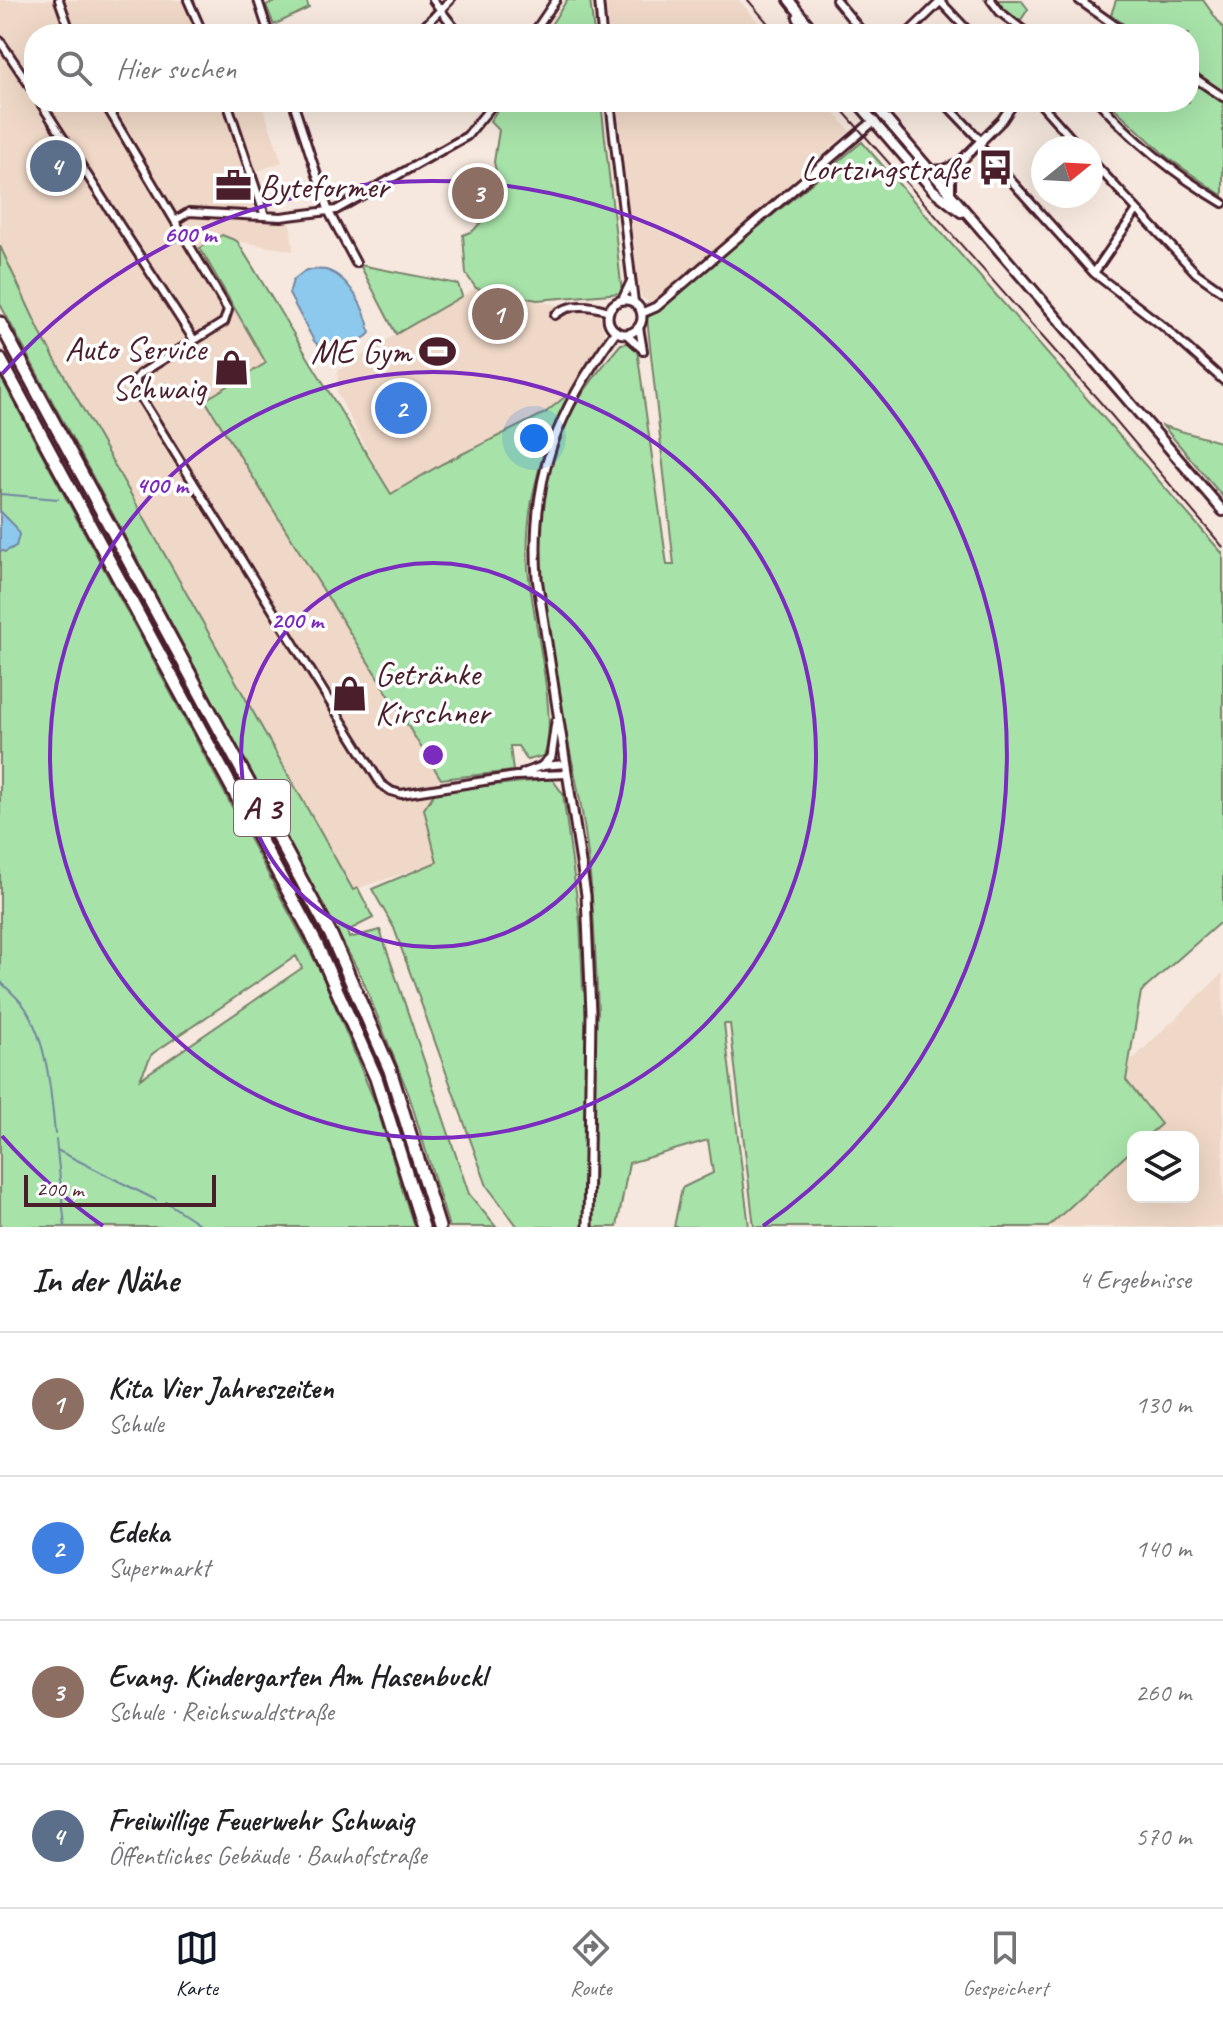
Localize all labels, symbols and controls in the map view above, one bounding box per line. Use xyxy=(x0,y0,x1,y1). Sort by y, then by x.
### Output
search box xyxy=(24,24,1199,112)
icon: search xyxy=(52,46,96,90)
text: Hier suchen xyxy=(116,49,236,87)
pin: 4 xyxy=(30,136,82,196)
north arrow xyxy=(1031,136,1103,208)
place label: Lortzingstraße xyxy=(801,147,972,190)
bus stop icon: Lortzingstraße xyxy=(976,149,1014,187)
pin: 3 xyxy=(452,163,504,223)
place label: Byteformer xyxy=(259,165,392,208)
office icon: Byteformer xyxy=(214,167,252,205)
text: 600 m xyxy=(164,219,219,249)
pin: 1 xyxy=(472,284,524,344)
place label: Auto Service Schwaig xyxy=(65,327,208,409)
place label: ME Gym xyxy=(311,330,413,373)
sports icon: ME Gym xyxy=(418,332,456,370)
shop icon: Auto Service Schwaig xyxy=(213,349,251,387)
pin: 2 xyxy=(375,378,427,438)
your location xyxy=(514,418,554,458)
text: 400 m xyxy=(136,470,190,500)
text: 200 m xyxy=(271,605,325,635)
place label: Getränke Kirschner xyxy=(375,652,492,734)
shop icon: Getränke Kirschner xyxy=(330,674,368,712)
centre of rings xyxy=(419,741,447,769)
road number: A 3 xyxy=(234,780,290,836)
map controls xyxy=(1127,1131,1199,1203)
button: layers xyxy=(1127,1131,1199,1203)
scale bar xyxy=(24,1171,216,1207)
text: 200 m xyxy=(36,1175,83,1203)
text: In der Nähe xyxy=(32,1258,178,1301)
text: 4 Ergebnisse xyxy=(1078,1263,1191,1296)
text: Kita Vier Jahreszeiten xyxy=(108,1369,334,1407)
text: 1 xyxy=(52,1388,64,1421)
text: 130 m xyxy=(1135,1388,1191,1421)
text: Schule xyxy=(108,1407,164,1440)
text: Edeka xyxy=(108,1513,170,1551)
text: 2 xyxy=(52,1532,64,1565)
text: 140 m xyxy=(1135,1532,1191,1565)
text: Supermarkt xyxy=(108,1551,210,1584)
text: Evang. Kindergarten Am Hasenbuckl xyxy=(108,1657,486,1695)
text: 3 xyxy=(52,1676,64,1709)
text: 260 m xyxy=(1135,1676,1191,1709)
text: Schule · Reichswaldstraße xyxy=(108,1695,334,1728)
text: Freiwillige Feuerwehr Schwaig xyxy=(108,1801,413,1839)
text: 4 xyxy=(52,1820,64,1853)
text: 570 m xyxy=(1135,1820,1191,1853)
text: Öffentliches Gebäude · Bauhofstraße xyxy=(108,1839,426,1872)
tab: Karte xyxy=(175,1926,219,2002)
tab: Route xyxy=(569,1926,613,2002)
tab: Gespeichert xyxy=(962,1926,1048,2002)

